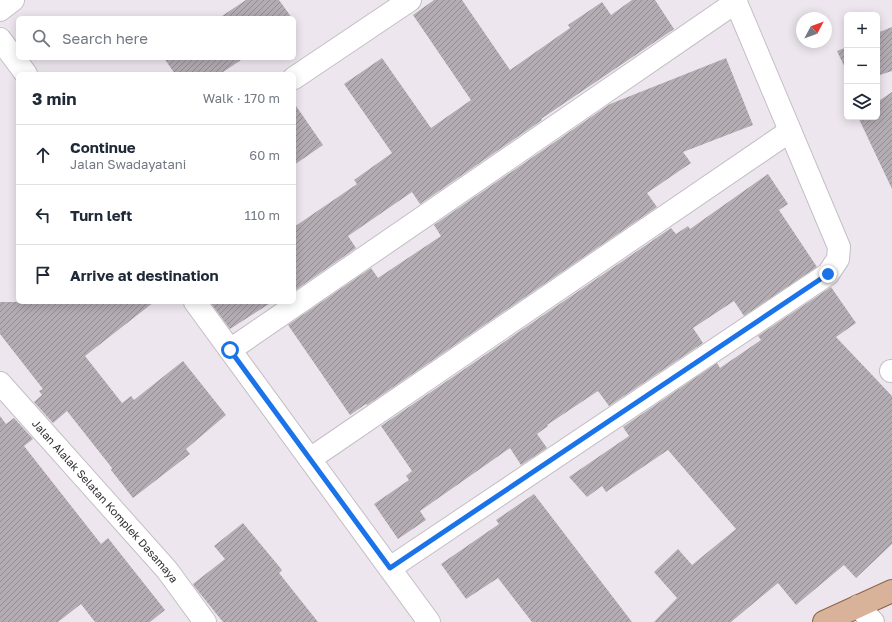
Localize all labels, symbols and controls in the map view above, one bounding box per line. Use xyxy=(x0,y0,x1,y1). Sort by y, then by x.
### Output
north arrow xyxy=(796,12,832,48)
map controls xyxy=(844,12,880,120)
button: + xyxy=(844,12,880,48)
search box xyxy=(16,16,296,60)
icon: search xyxy=(30,27,52,49)
text: Search here xyxy=(62,29,148,47)
button: − xyxy=(844,48,880,84)
button: layers xyxy=(844,84,880,120)
text: 3 min xyxy=(32,88,76,109)
text: Walk · 170 m xyxy=(203,90,280,106)
text: Continue xyxy=(70,138,136,156)
icon: ahead xyxy=(32,144,54,166)
text: 60 m xyxy=(249,147,280,163)
text: Jalan Swadayatani xyxy=(70,156,186,172)
icon: left xyxy=(32,204,54,226)
text: Turn left xyxy=(70,206,132,224)
text: 110 m xyxy=(245,207,280,223)
icon: arrive xyxy=(32,264,54,286)
route end xyxy=(819,265,837,283)
text: Arrive at destination xyxy=(70,266,219,284)
route start xyxy=(221,341,239,359)
street label: Jalan Alalak Selatan Komplek Dasamaya xyxy=(30,417,181,585)

